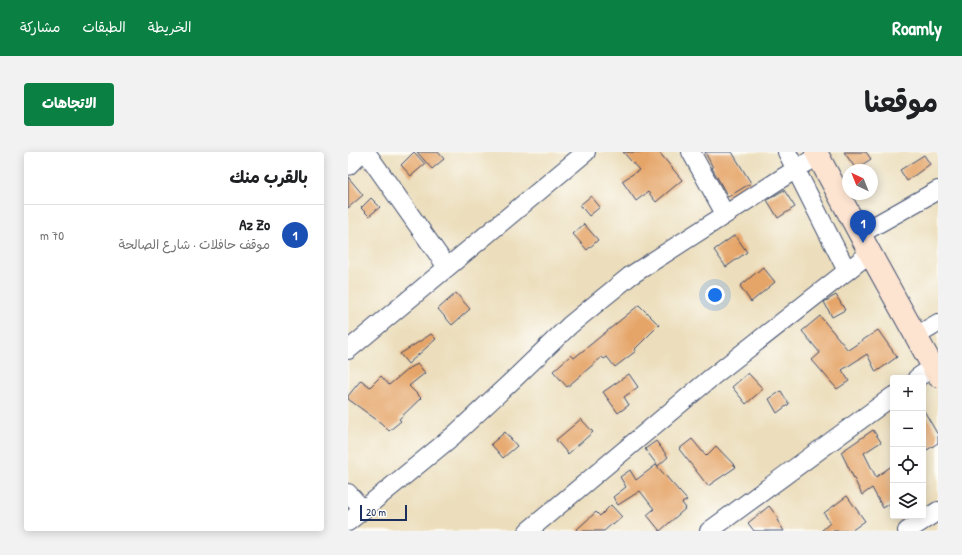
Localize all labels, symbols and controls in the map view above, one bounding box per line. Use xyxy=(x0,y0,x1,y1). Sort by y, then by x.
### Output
text: Roamly xyxy=(892,15,942,41)
text: مشاركة xyxy=(20,17,60,36)
text: الطبقات xyxy=(82,17,126,36)
text: الخريطة xyxy=(148,17,191,36)
button: الاتجاهات xyxy=(24,83,114,126)
text: موقعنا xyxy=(864,83,938,121)
north arrow xyxy=(842,164,878,200)
text: بالقرب منك xyxy=(230,165,308,188)
pin: 1 xyxy=(850,210,876,243)
text: Az Zo xyxy=(239,214,270,235)
text: 70 m xyxy=(40,226,64,244)
text: 1 xyxy=(293,226,297,244)
text: موقف حافلات · شارع الصالحة xyxy=(119,235,270,253)
your location xyxy=(705,285,725,305)
map controls xyxy=(890,375,926,519)
button: + xyxy=(890,375,926,411)
button: − xyxy=(890,411,926,447)
button: locate xyxy=(890,447,926,483)
button: layers xyxy=(890,483,926,519)
scale bar xyxy=(360,503,407,522)
text: 20 m xyxy=(366,505,386,519)

